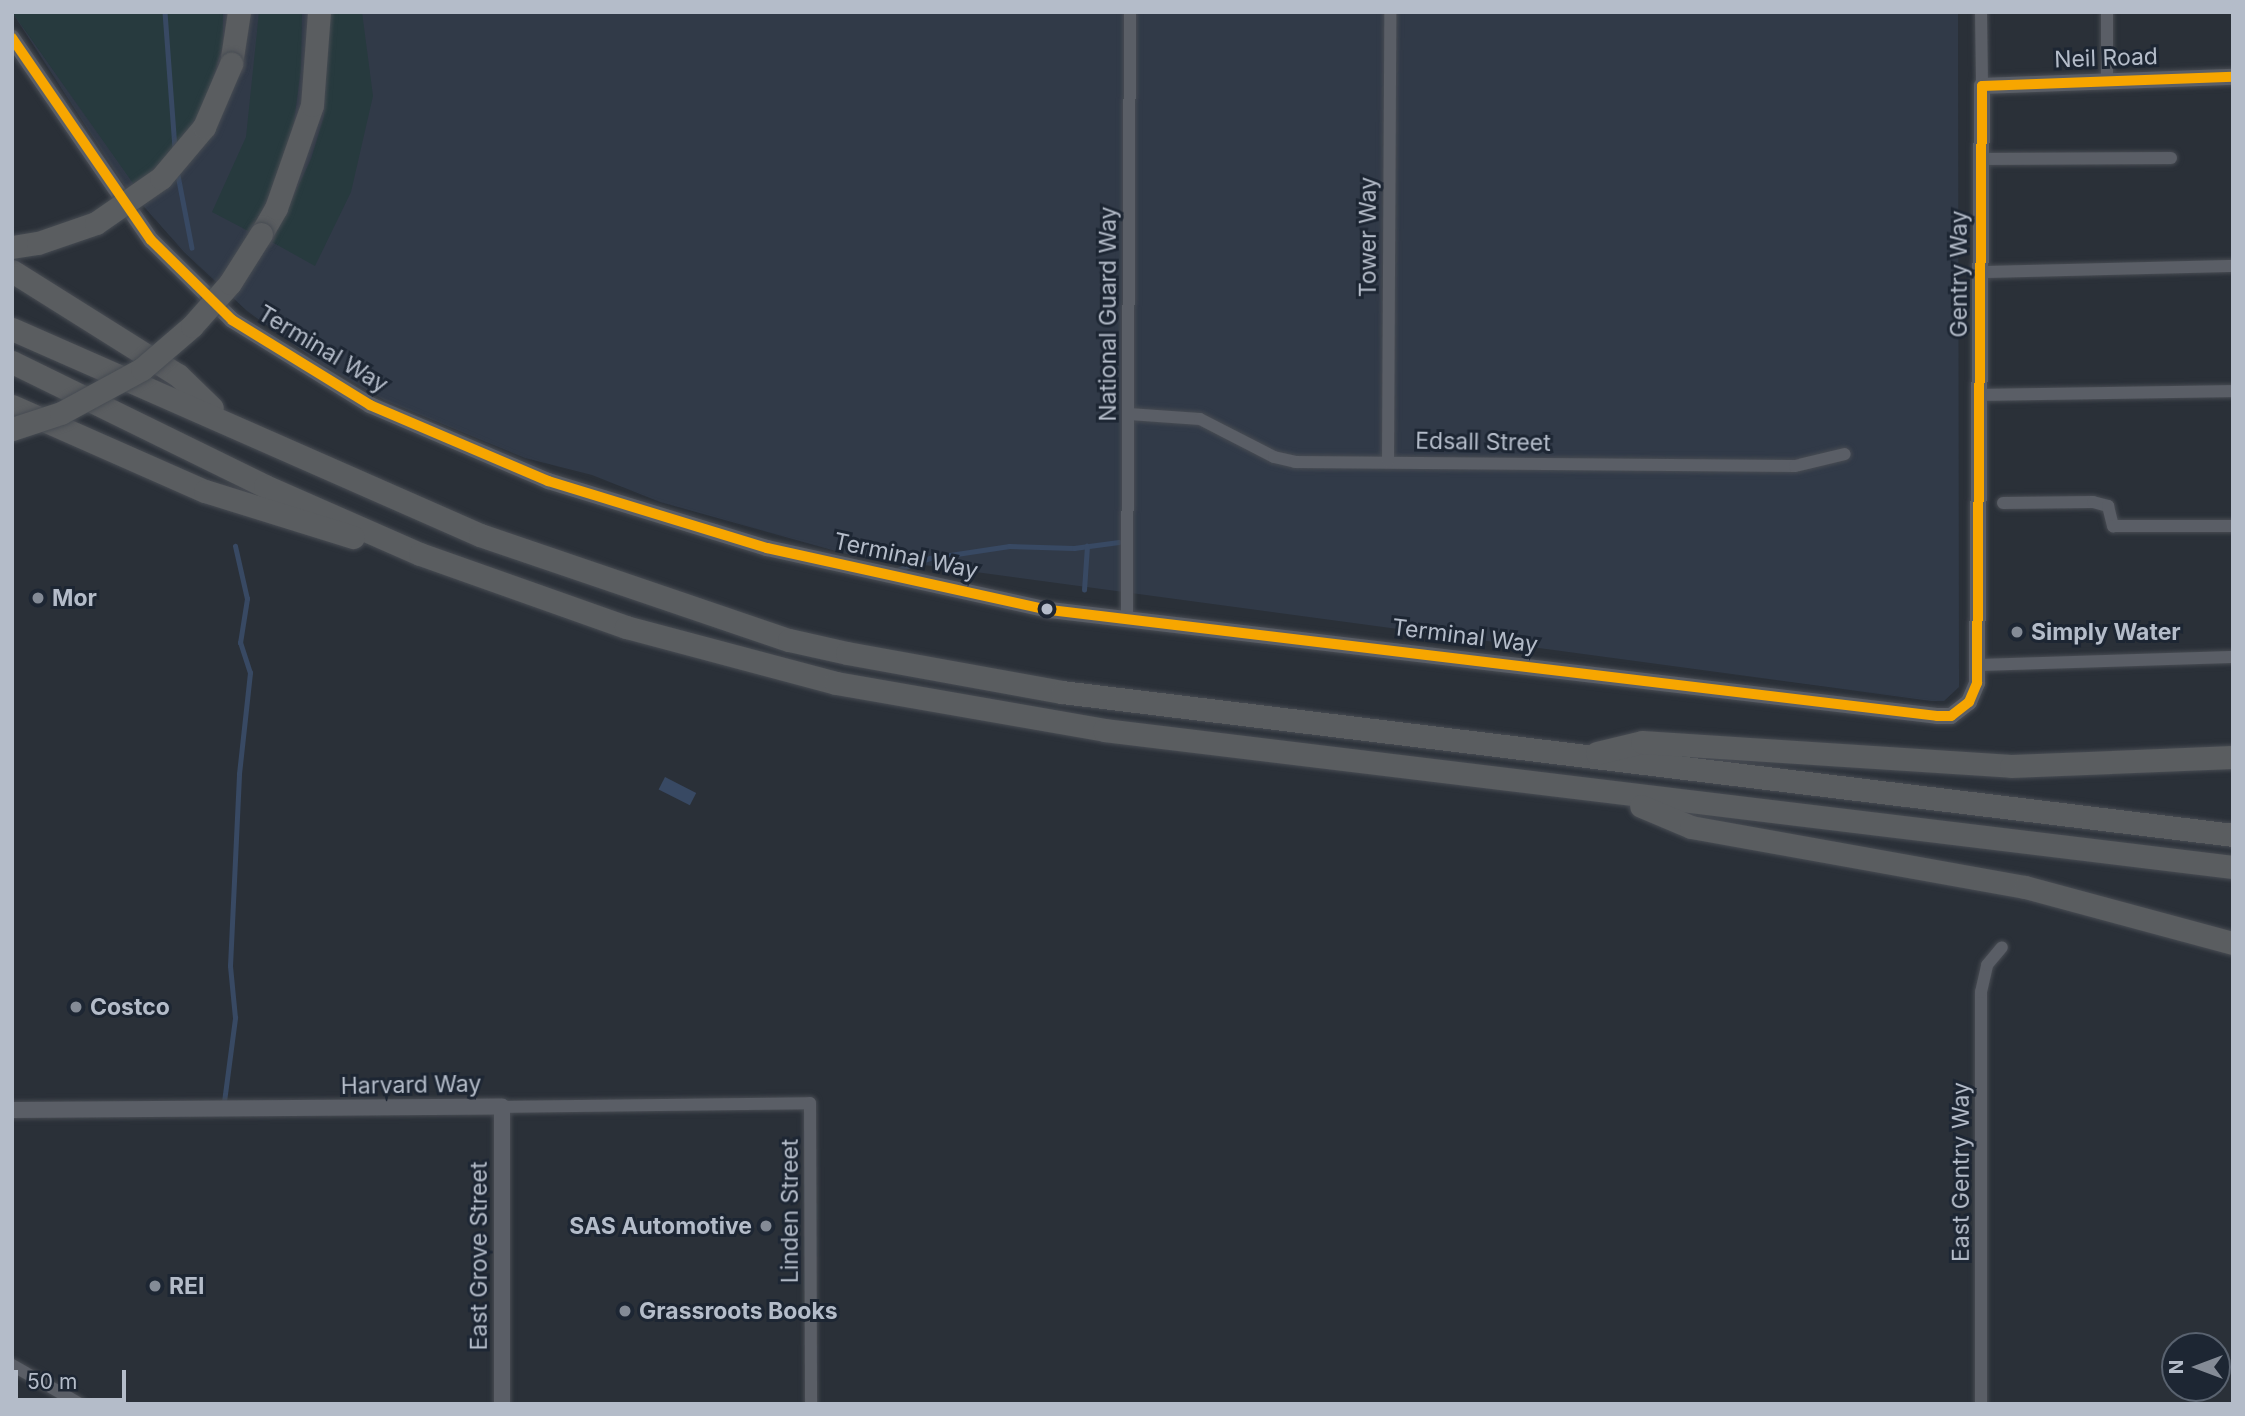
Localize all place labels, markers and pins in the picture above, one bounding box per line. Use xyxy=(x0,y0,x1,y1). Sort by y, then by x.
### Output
place label: Mor xyxy=(52,584,97,612)
marker: Mor xyxy=(30,590,46,606)
unlabelled marker xyxy=(1040,602,1054,616)
place label: Simply Water xyxy=(2031,618,2181,646)
marker: Simply Water xyxy=(2009,624,2025,640)
place label: Costco xyxy=(90,993,170,1021)
marker: Costco xyxy=(68,999,84,1015)
place label: SAS Automotive xyxy=(569,1212,752,1240)
marker: SAS Automotive xyxy=(758,1218,774,1234)
place label: REI xyxy=(169,1272,205,1300)
marker: REI xyxy=(147,1278,163,1294)
place label: Grassroots Books xyxy=(639,1297,838,1325)
marker: Grassroots Books xyxy=(617,1303,633,1319)

